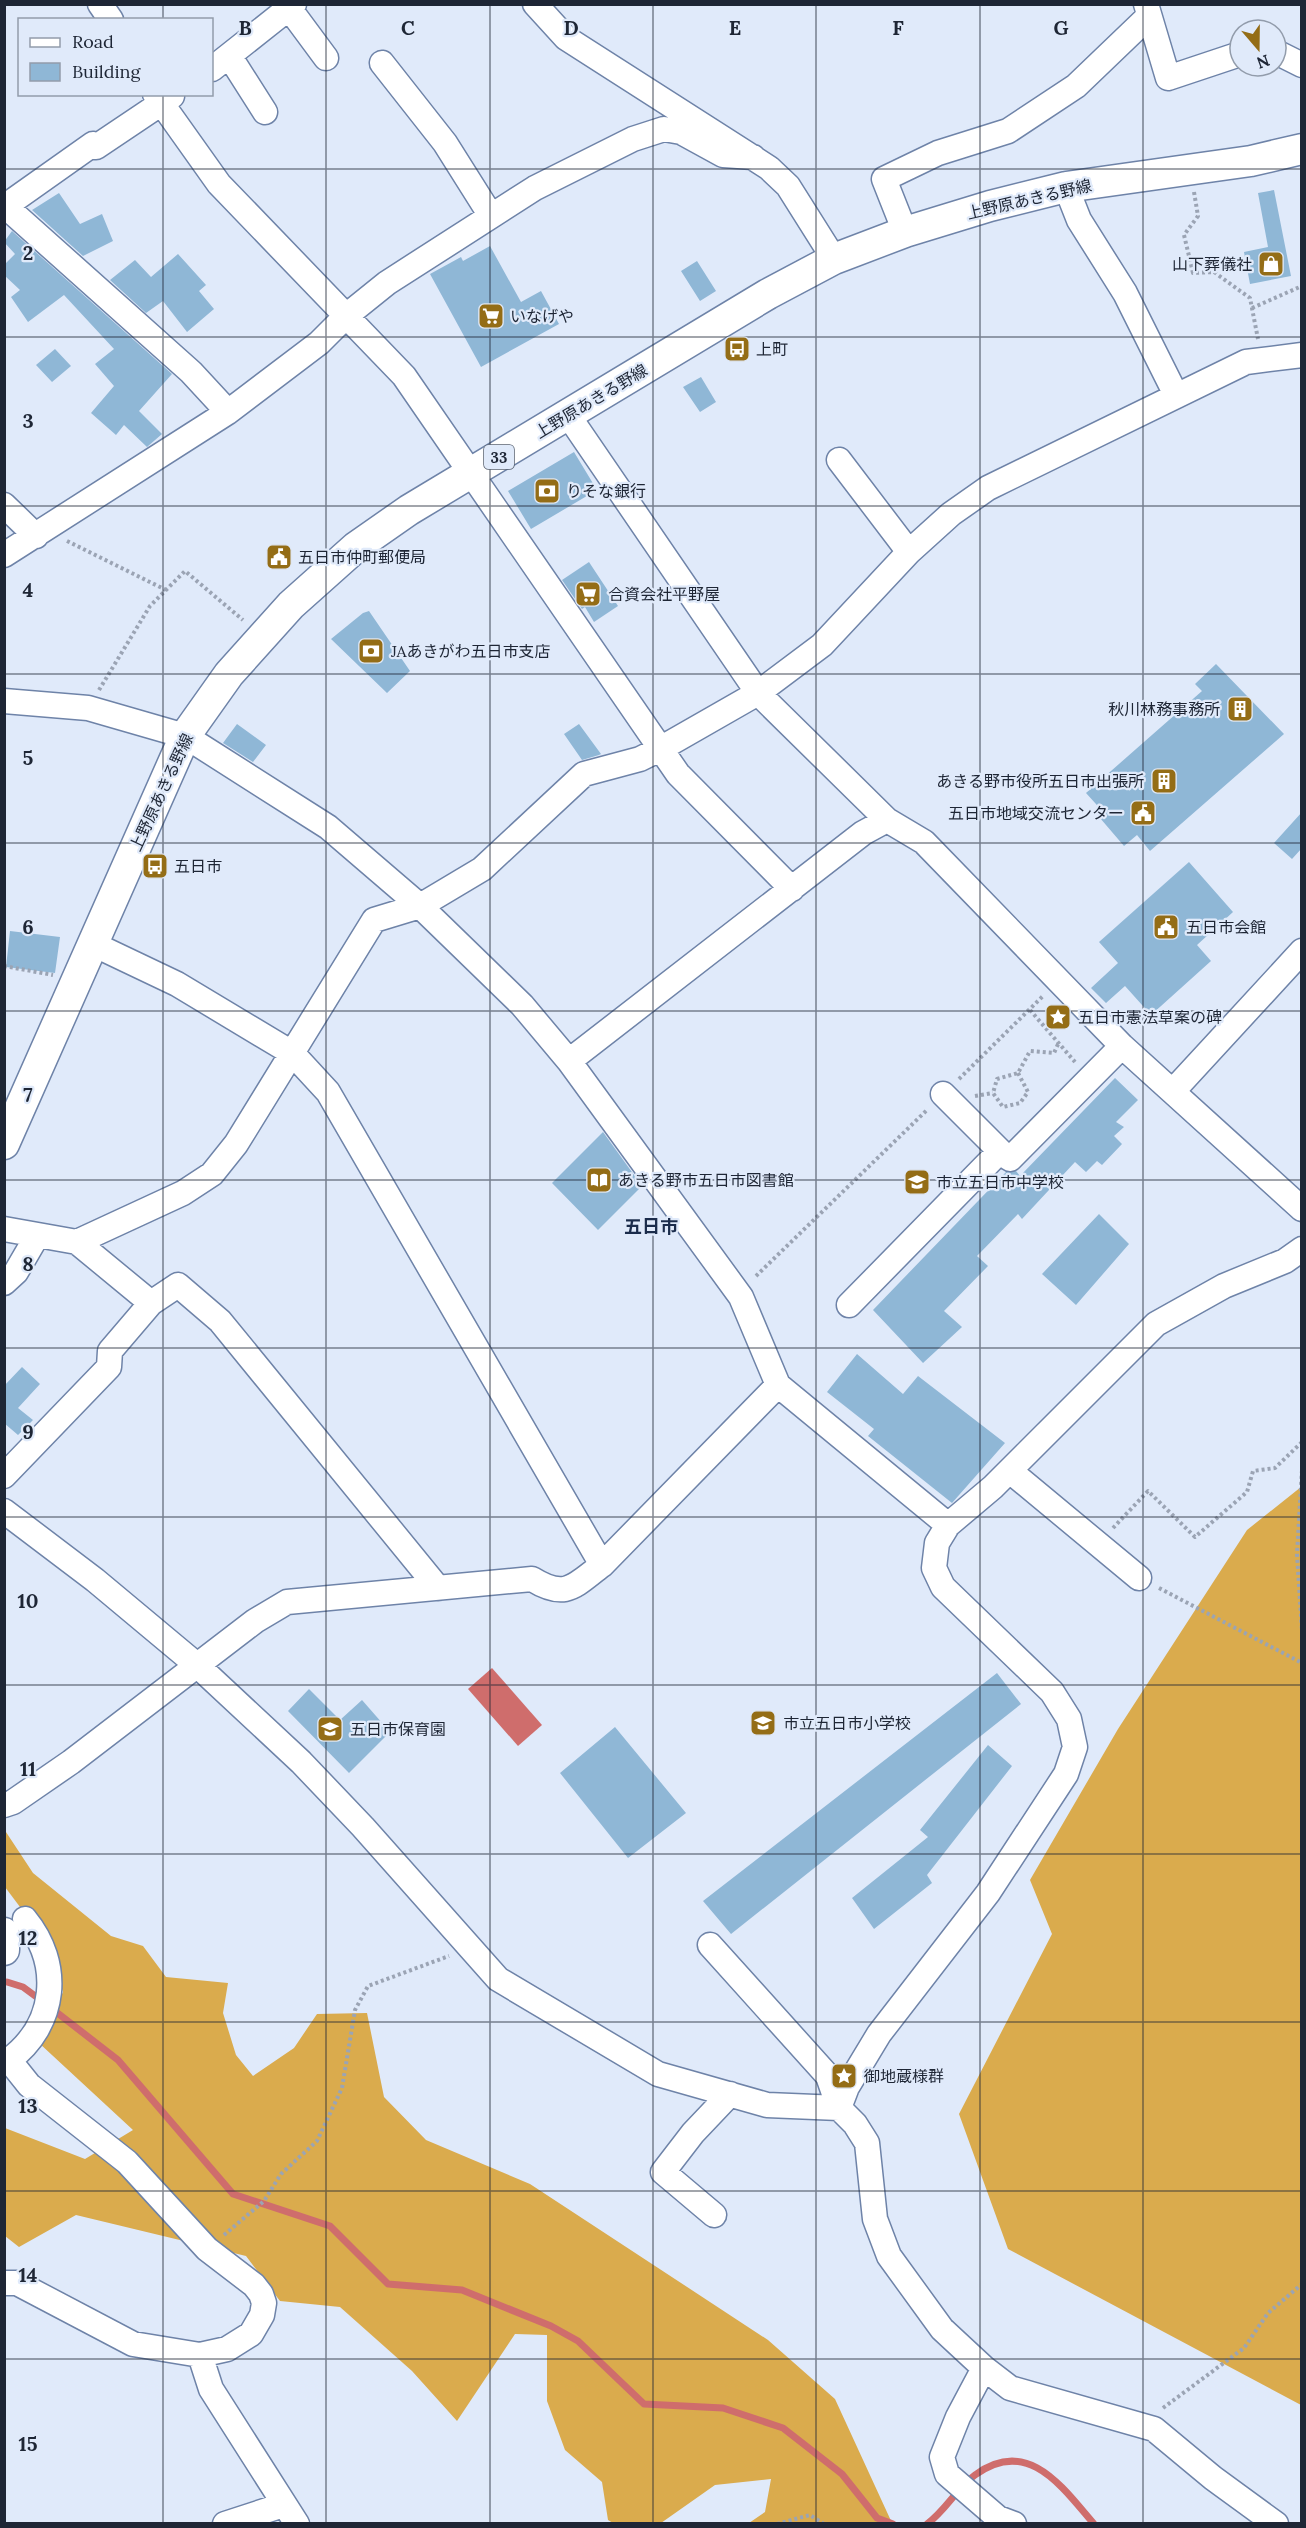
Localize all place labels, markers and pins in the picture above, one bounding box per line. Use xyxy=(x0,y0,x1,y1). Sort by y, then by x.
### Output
shop icon: 山下葬儀社 xyxy=(1256,249,1286,279)
place label: 山下葬儀社 xyxy=(1172,254,1252,274)
supermarket icon: いなげや xyxy=(476,301,506,331)
place label: いなげや xyxy=(510,306,574,326)
bus stop icon: 上町 xyxy=(722,334,752,364)
place label: 上町 xyxy=(756,339,788,359)
bank icon: りそな銀行 xyxy=(532,476,562,506)
place label: りそな銀行 xyxy=(566,481,646,501)
public building icon: 五日市仲町郵便局 xyxy=(264,542,294,572)
place label: 五日市仲町郵便局 xyxy=(298,547,426,567)
supermarket icon: 合資会社平野屋 xyxy=(573,579,603,609)
place label: 合資会社平野屋 xyxy=(608,584,720,604)
bank icon: JAあきがわ五日市支店 xyxy=(356,636,386,666)
place label: JAあきがわ五日市支店 xyxy=(390,641,551,661)
building icon: 秋川林務事務所 xyxy=(1225,694,1255,724)
place label: 秋川林務事務所 xyxy=(1108,699,1220,719)
building icon: あきる野市役所五日市出張所 xyxy=(1149,766,1179,796)
place label: あきる野市役所五日市出張所 xyxy=(936,771,1144,791)
public building icon: 五日市地域交流センター xyxy=(1128,798,1158,828)
place label: 五日市地域交流センター xyxy=(948,803,1124,823)
bus stop icon: 五日市 xyxy=(140,851,170,881)
place label: 五日市 xyxy=(174,856,222,876)
public building icon: 五日市会館 xyxy=(1151,912,1181,942)
place label: 五日市会館 xyxy=(1186,917,1266,937)
place icon: 五日市憲法草案の碑 xyxy=(1043,1002,1073,1032)
place label: 五日市憲法草案の碑 xyxy=(1078,1007,1222,1027)
library icon: あきる野市五日市図書館 xyxy=(584,1165,614,1195)
school or university icon: 市立五日市中学校 xyxy=(902,1167,932,1197)
place label: あきる野市五日市図書館 xyxy=(618,1170,794,1190)
place label: 市立五日市中学校 xyxy=(936,1172,1064,1192)
school or university icon: 市立五日市小学校 xyxy=(748,1708,778,1738)
place label: 市立五日市小学校 xyxy=(783,1713,911,1733)
school or university icon: 五日市保育園 xyxy=(315,1714,345,1744)
place label: 五日市保育園 xyxy=(350,1719,446,1739)
place icon: 御地蔵様群 xyxy=(829,2061,859,2091)
place label: 御地蔵様群 xyxy=(864,2066,944,2086)

